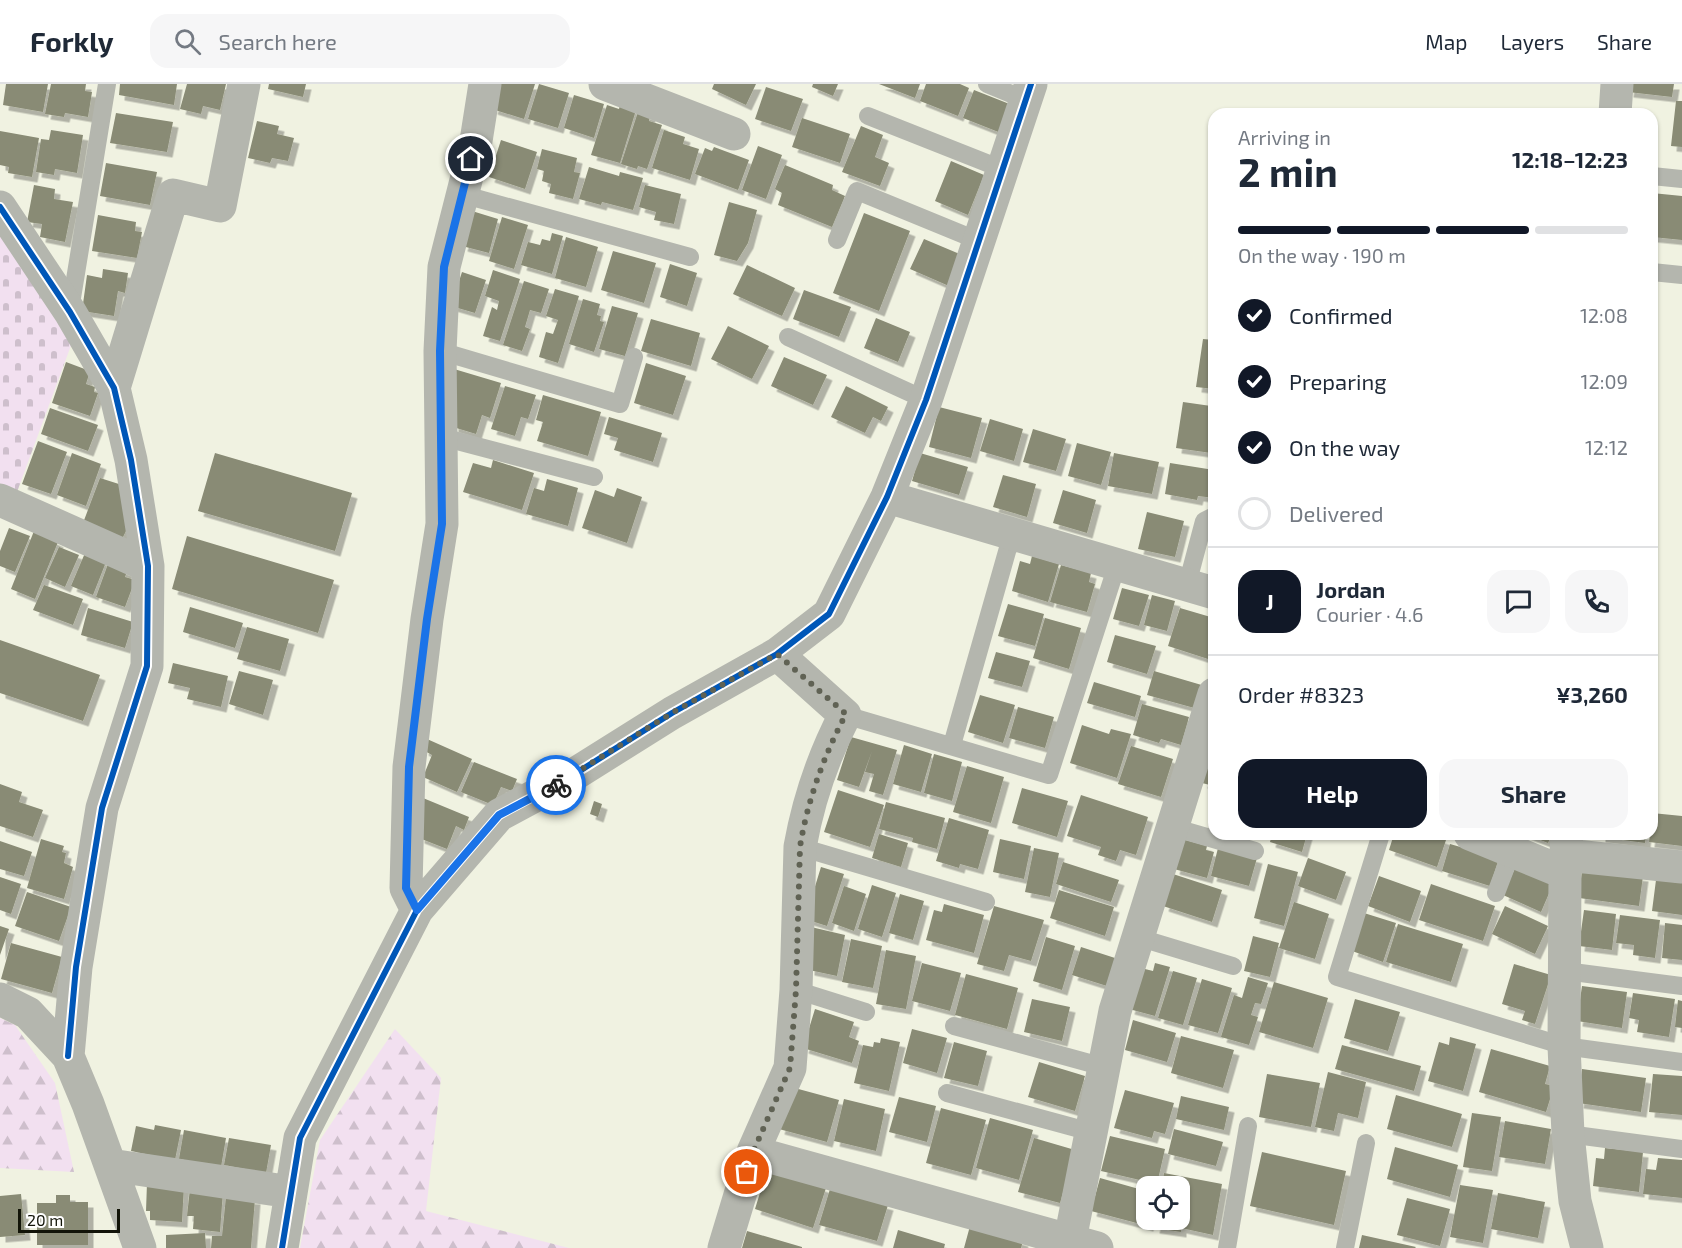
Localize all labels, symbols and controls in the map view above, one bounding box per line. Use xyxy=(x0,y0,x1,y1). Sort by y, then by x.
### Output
search box xyxy=(150,14,570,68)
text: Forkly xyxy=(30,24,114,58)
icon: search xyxy=(171,25,204,58)
text: Search here xyxy=(219,28,337,54)
text: Map xyxy=(1425,29,1467,54)
text: Layers xyxy=(1500,29,1564,54)
text: Share xyxy=(1597,29,1652,54)
text: Arriving in xyxy=(1238,125,1331,149)
pin xyxy=(445,133,496,184)
icon: home xyxy=(454,142,487,175)
text: 12:18–12:23 xyxy=(1512,146,1628,172)
text: 2 min xyxy=(1238,148,1338,195)
text: On the way · 190 m xyxy=(1238,243,1406,267)
icon: check xyxy=(1238,299,1271,332)
text: Confirmed xyxy=(1289,302,1393,328)
text: 12:08 xyxy=(1580,303,1628,327)
icon: check xyxy=(1238,365,1271,398)
text: Preparing xyxy=(1289,368,1387,394)
text: 12:09 xyxy=(1581,369,1628,393)
icon: check xyxy=(1238,431,1271,464)
text: On the way xyxy=(1289,434,1400,460)
text: 12:12 xyxy=(1585,435,1628,459)
text: Delivered xyxy=(1289,500,1384,526)
button: chat xyxy=(1487,570,1550,633)
button: phone xyxy=(1565,570,1628,633)
text: Jordan xyxy=(1316,576,1385,602)
text: J xyxy=(1265,588,1274,614)
text: Courier · 4.6 xyxy=(1316,602,1423,626)
text: Order #8323 xyxy=(1238,681,1364,707)
text: ¥3,260 xyxy=(1556,681,1628,707)
courier xyxy=(526,755,586,815)
button: Help xyxy=(1238,759,1427,828)
button: Share xyxy=(1439,759,1628,828)
icon: bike xyxy=(540,769,573,802)
pin xyxy=(721,1146,772,1197)
icon: bag xyxy=(730,1155,763,1188)
map controls xyxy=(1136,1176,1190,1230)
button: locate xyxy=(1136,1176,1190,1230)
scale bar xyxy=(18,1206,120,1234)
text: 20 m xyxy=(27,1210,63,1229)

